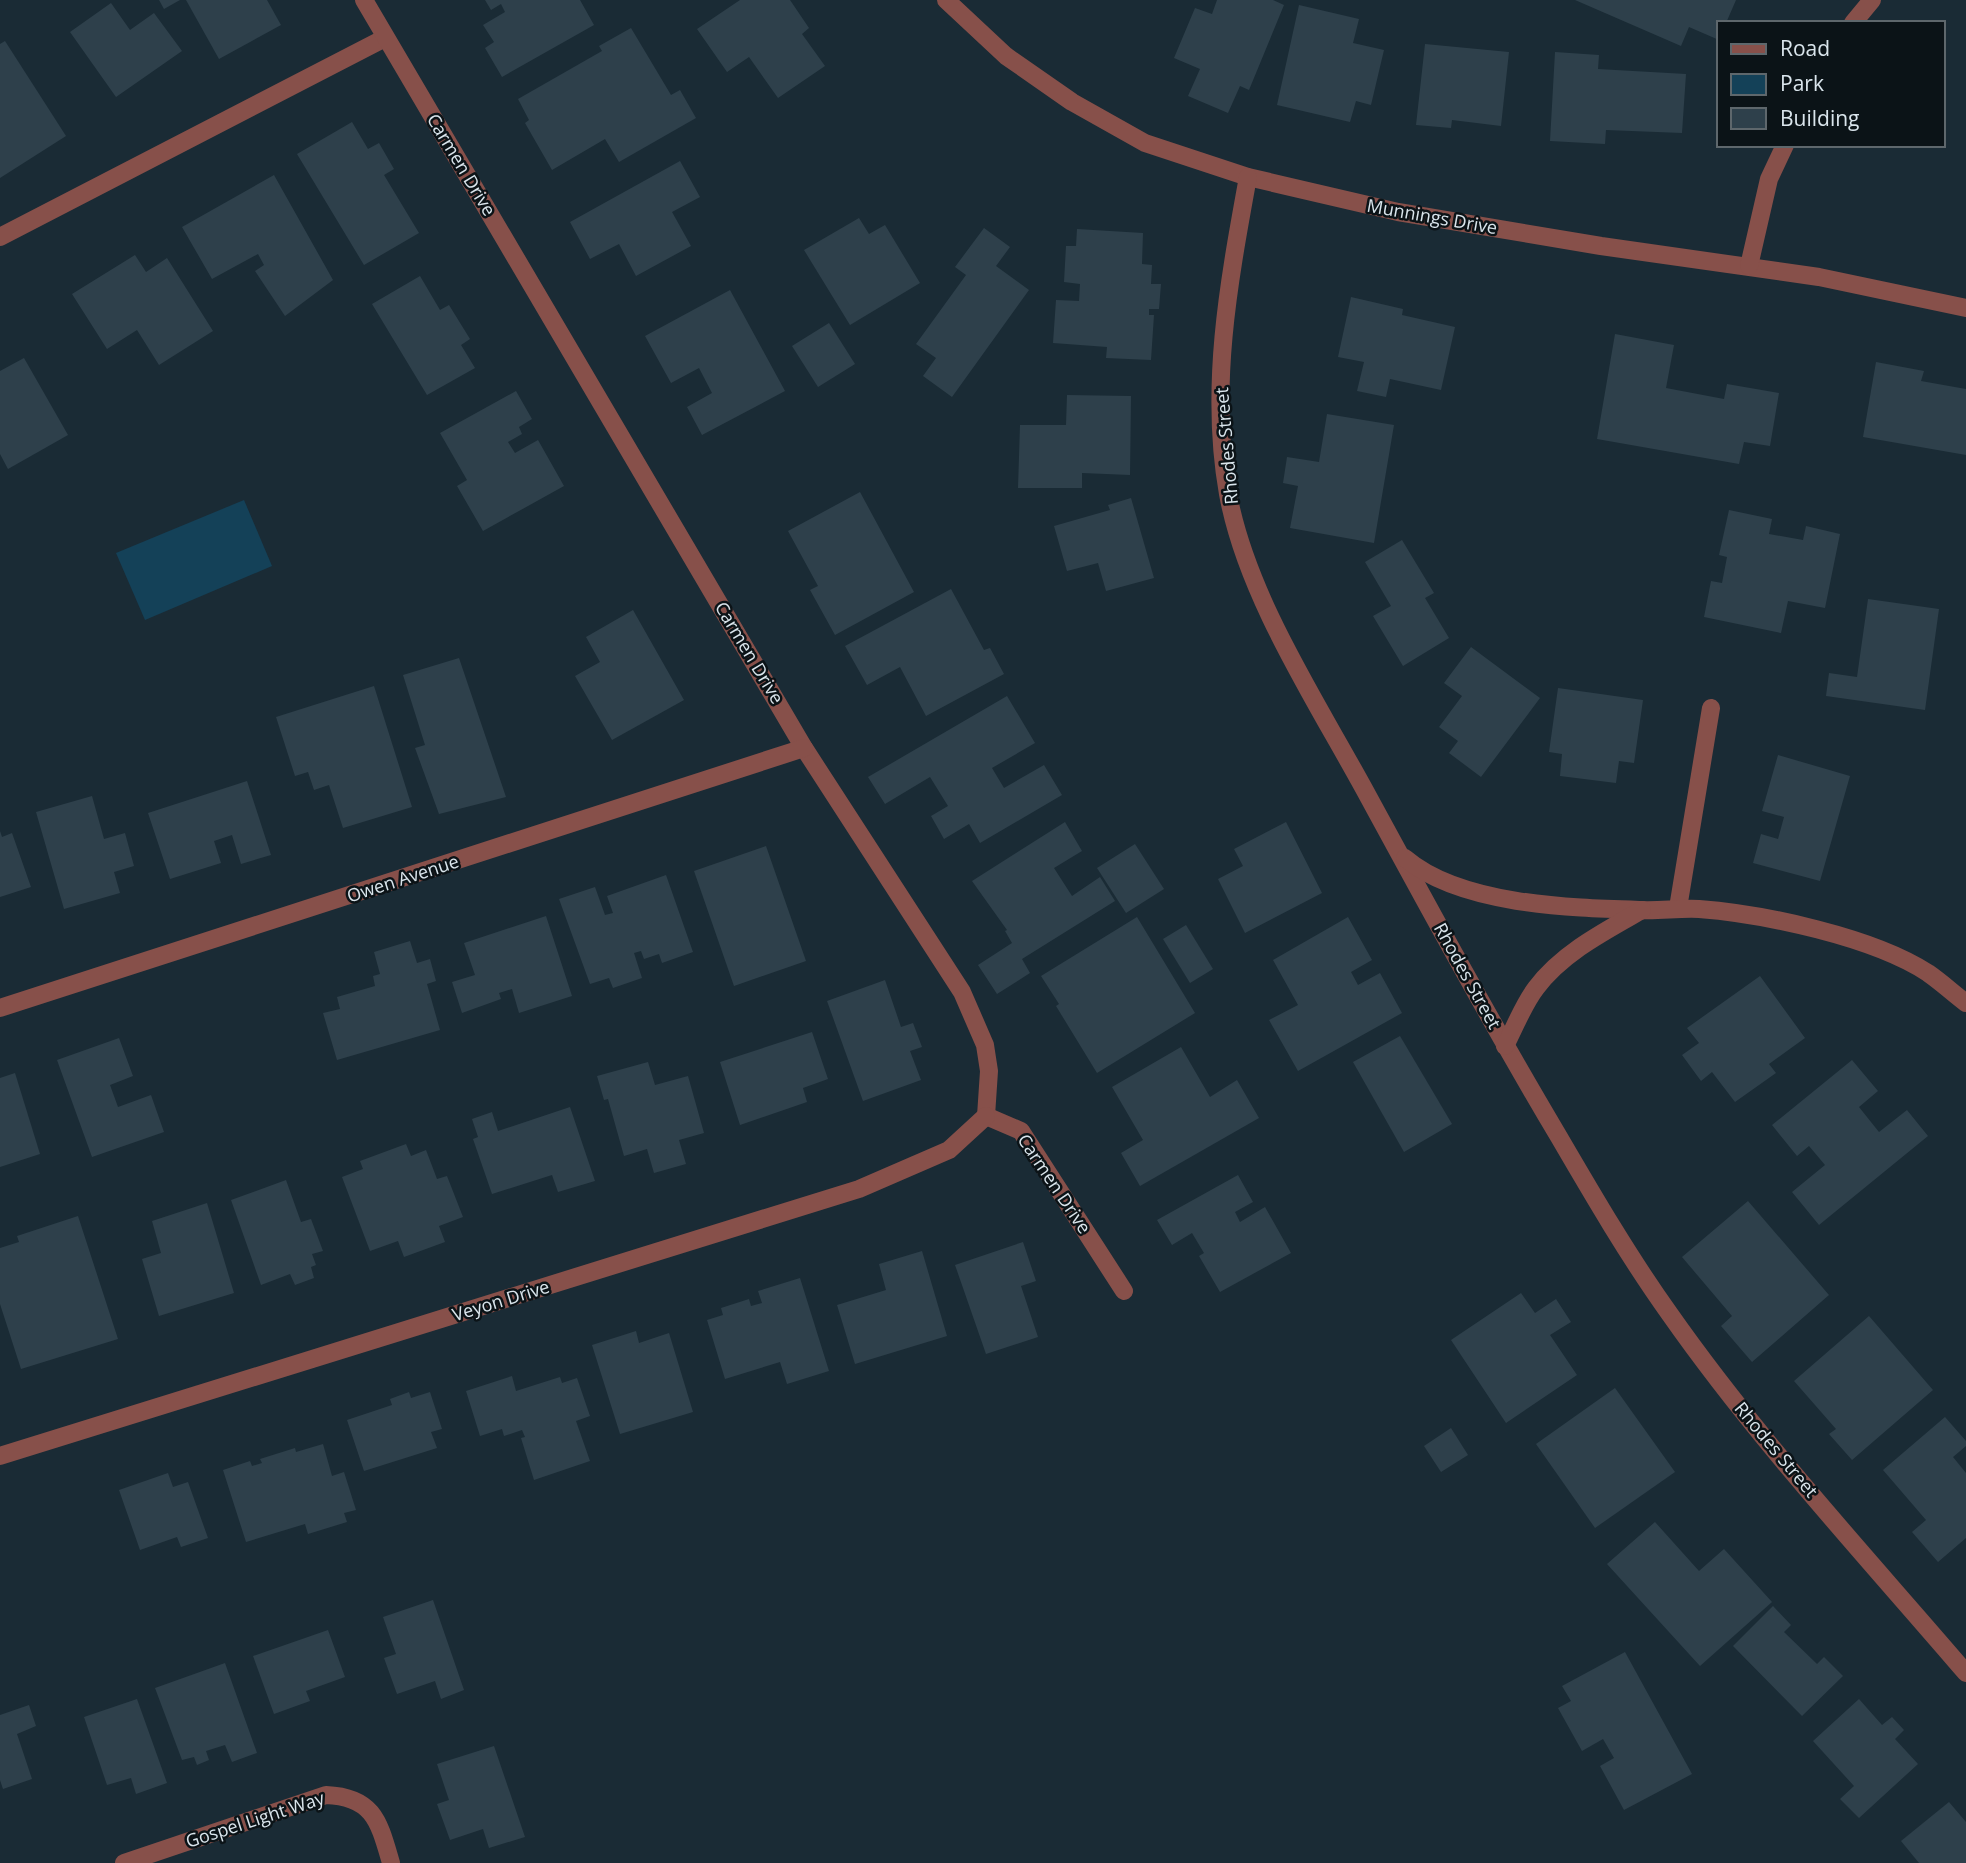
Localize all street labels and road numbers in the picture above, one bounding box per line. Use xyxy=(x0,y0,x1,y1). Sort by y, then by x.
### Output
street label: Carmen Drive xyxy=(422,109,502,220)
street label: Munnings Drive xyxy=(1365,193,1499,239)
street label: Rhodes Street xyxy=(1209,386,1243,506)
street label: Carmen Drive xyxy=(710,597,790,708)
street label: Owen Avenue xyxy=(344,849,462,907)
street label: Rhodes Street xyxy=(1429,918,1507,1033)
street label: Carmen Drive xyxy=(1013,1129,1097,1238)
street label: Veyon Drive xyxy=(449,1274,552,1326)
street label: Rhodes Street xyxy=(1730,1397,1824,1502)
street label: Gospel Light Way xyxy=(182,1785,328,1853)

